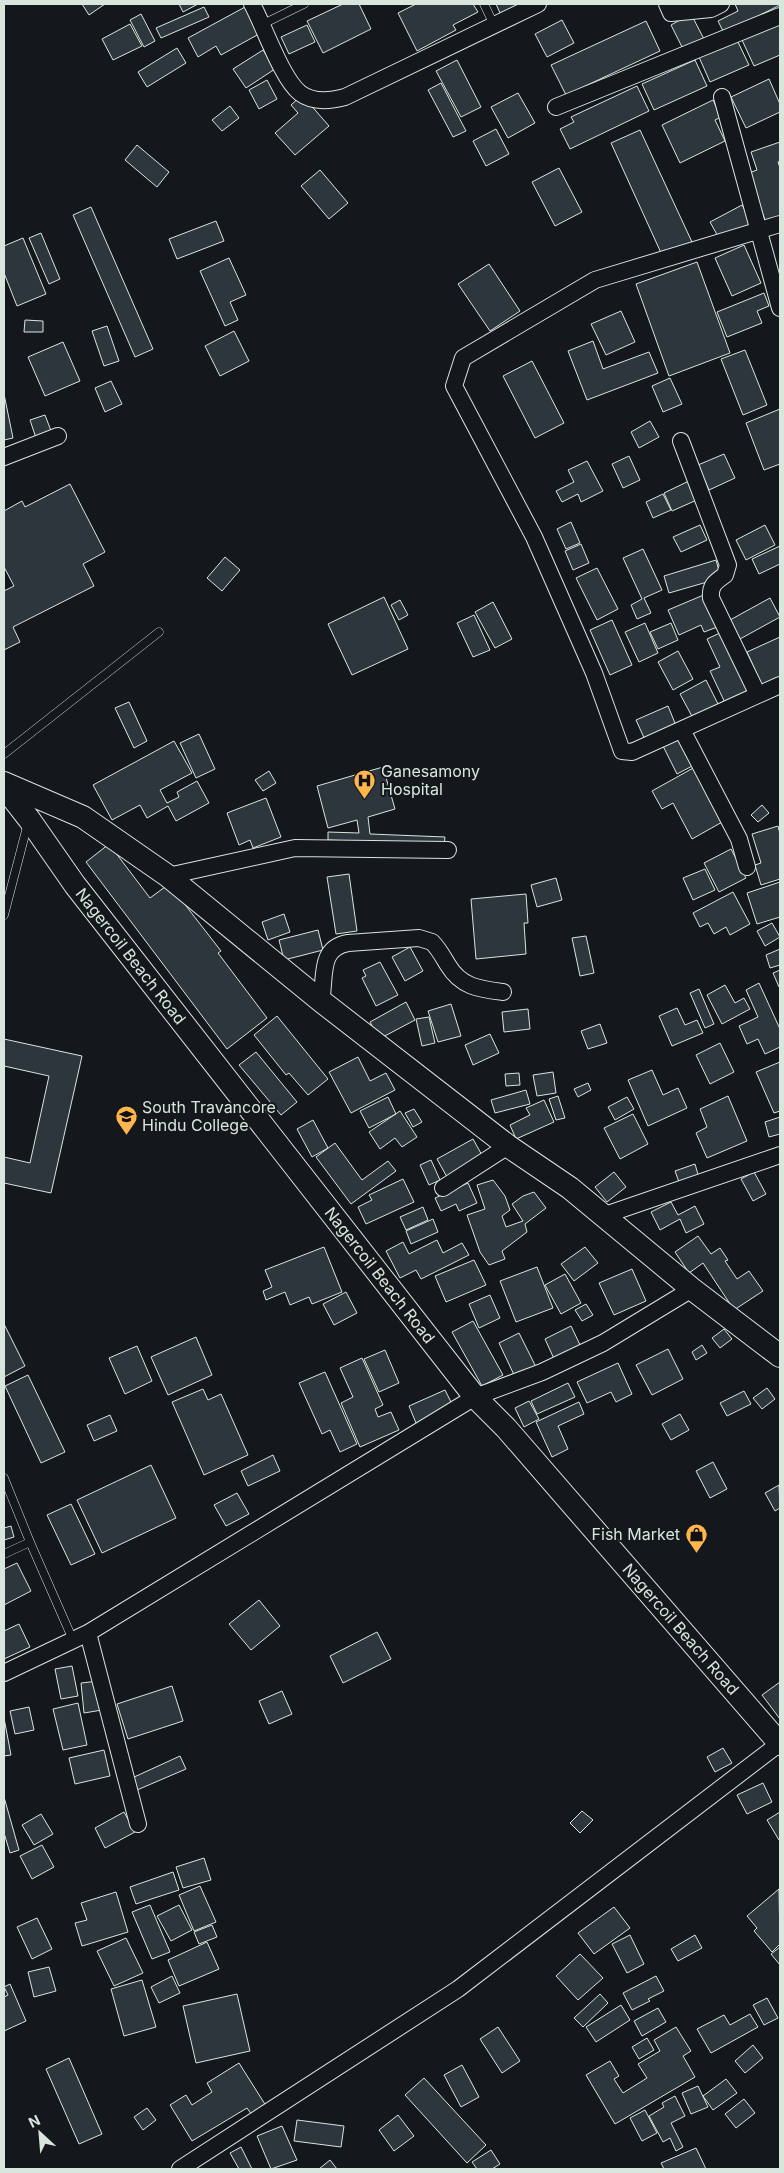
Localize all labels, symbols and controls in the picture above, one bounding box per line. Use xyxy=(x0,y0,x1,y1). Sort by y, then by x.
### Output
place label: Ganesamony Hospital xyxy=(381,761,480,799)
hospital icon: Ganesamony Hospital xyxy=(353,768,377,799)
street label: Nagercoil Beach Road xyxy=(72,884,190,1028)
place label: South Travancore Hindu College xyxy=(142,1097,276,1135)
school or university icon: South Travancore Hindu College xyxy=(114,1104,138,1135)
street label: Nagercoil Beach Road xyxy=(321,1203,439,1347)
shop icon: Fish Market xyxy=(684,1522,708,1553)
place label: Fish Market xyxy=(592,1524,680,1544)
street label: Nagercoil Beach Road xyxy=(618,1559,744,1699)
north arrow xyxy=(15,2108,65,2158)
text: N xyxy=(26,2111,43,2131)

